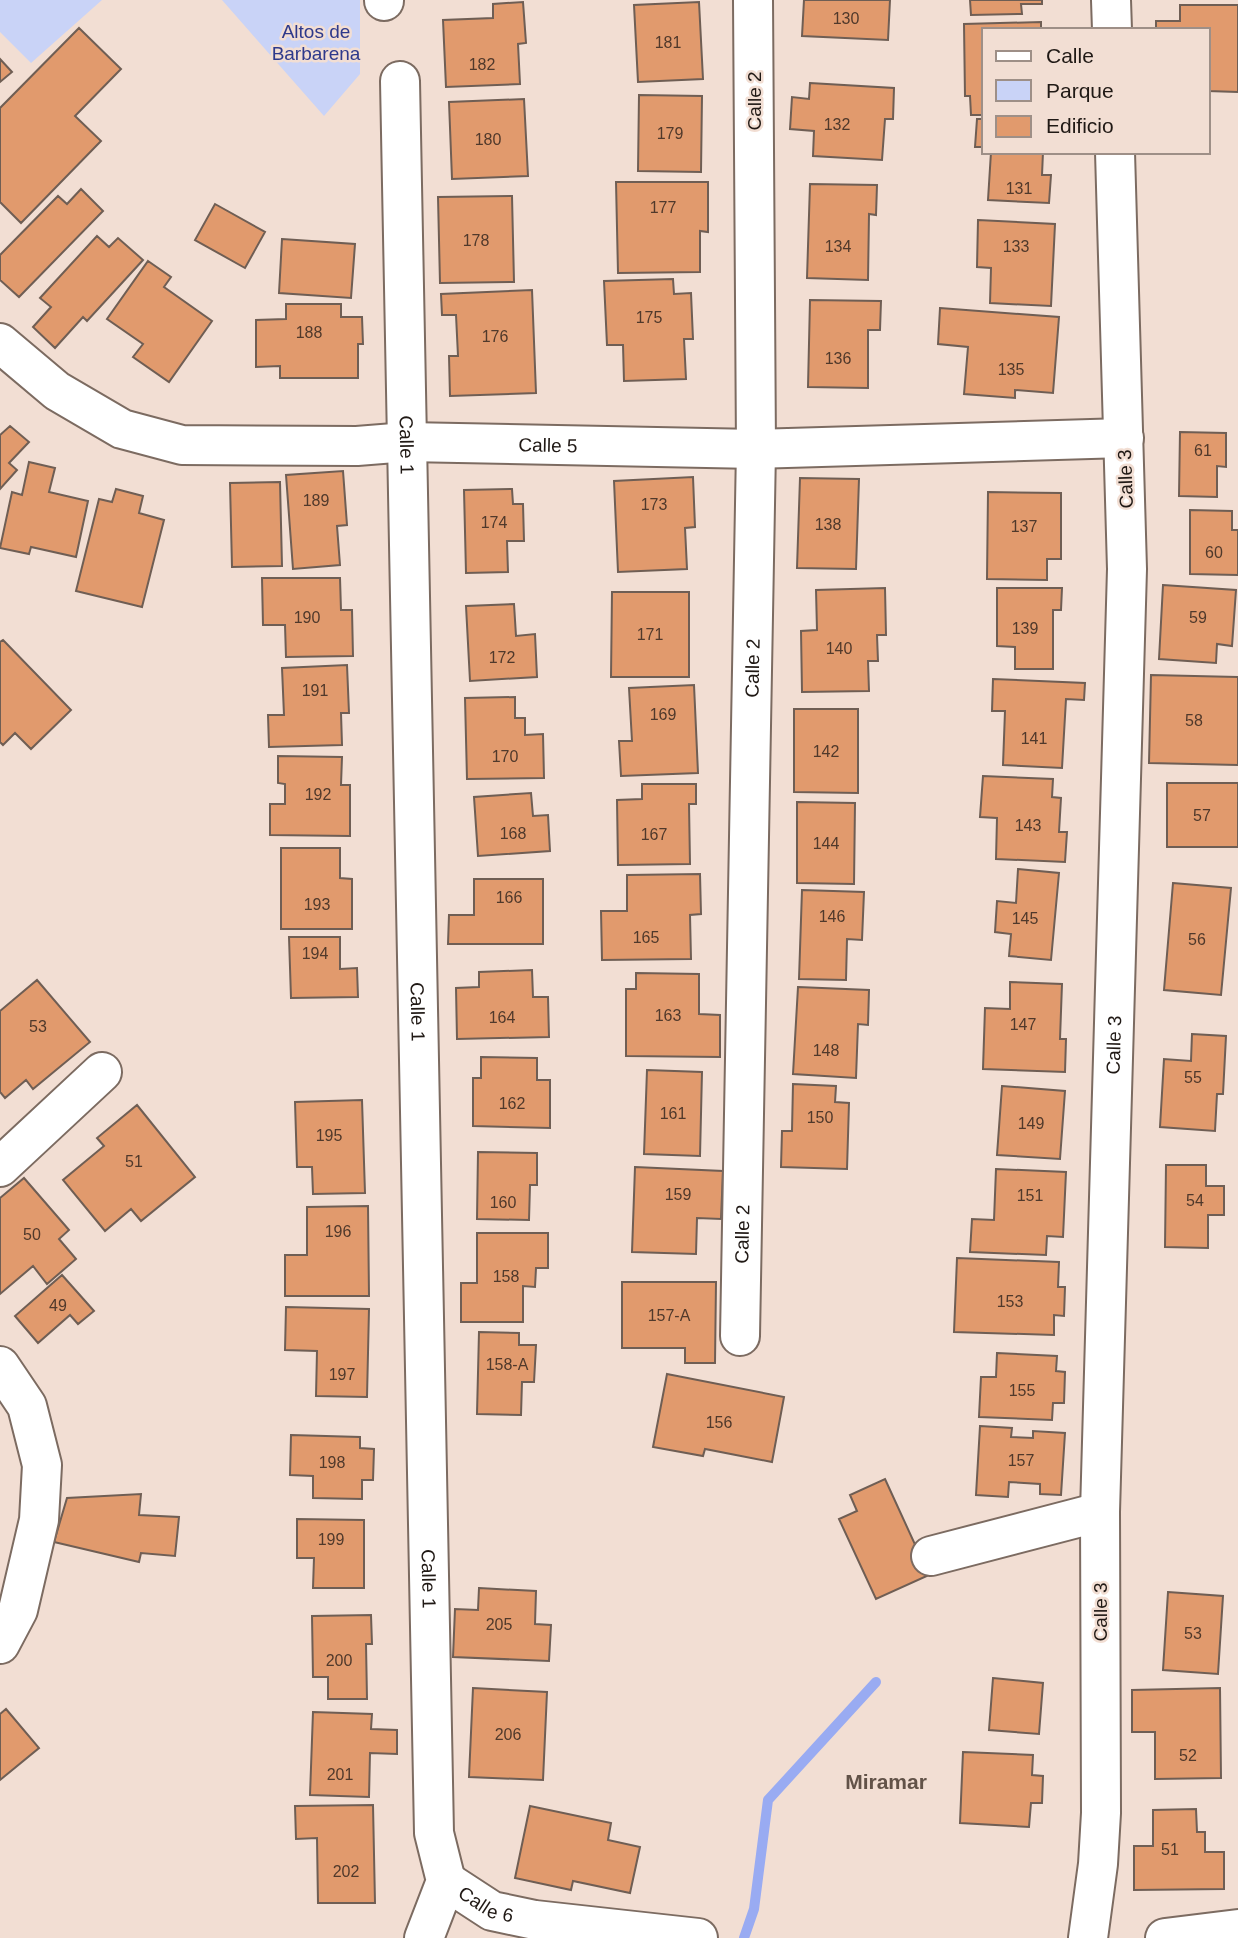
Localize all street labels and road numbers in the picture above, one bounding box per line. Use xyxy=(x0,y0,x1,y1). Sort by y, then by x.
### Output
street label: Calle 2 xyxy=(744,71,765,131)
street label: Calle 1 xyxy=(395,415,418,475)
street label: Calle 5 xyxy=(518,434,578,456)
street label: Calle 3 xyxy=(1114,449,1137,509)
street label: Calle 2 xyxy=(742,638,764,698)
street label: Calle 1 xyxy=(406,982,429,1042)
street label: Calle 3 xyxy=(1103,1015,1125,1075)
street label: Calle 2 xyxy=(731,1204,753,1264)
street label: Calle 1 xyxy=(417,1549,440,1609)
street label: Calle 3 xyxy=(1090,1582,1111,1642)
street label: Calle 6 xyxy=(455,1882,515,1926)

